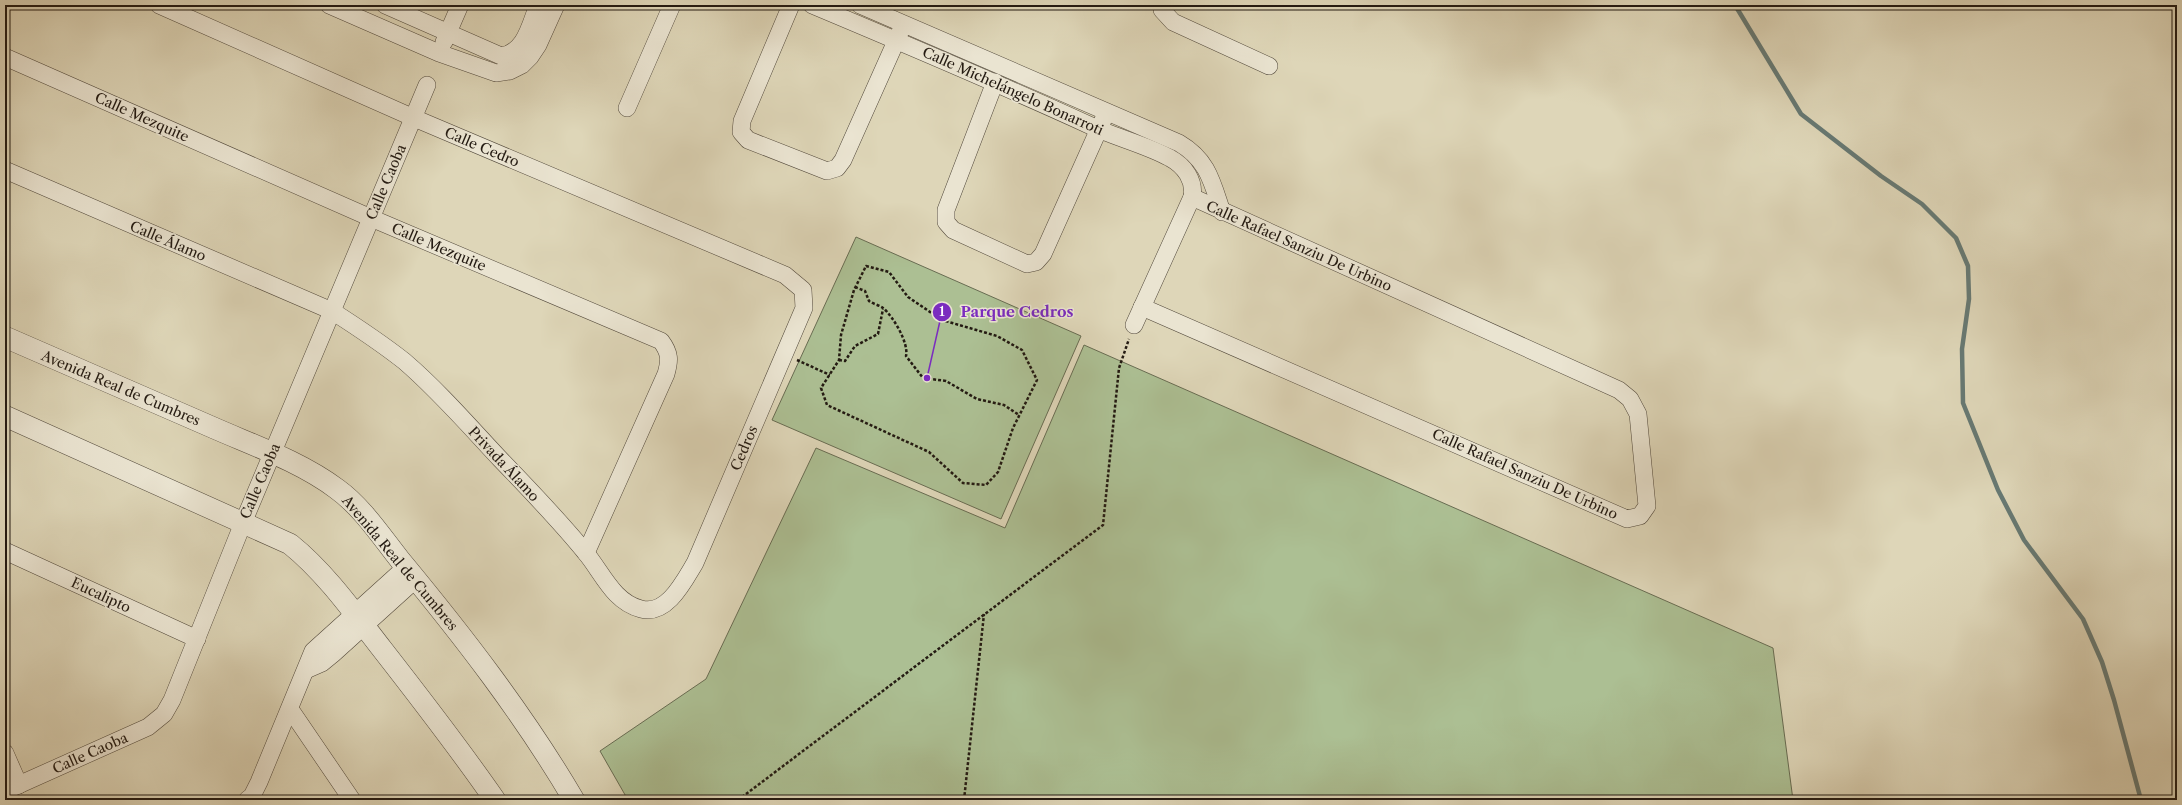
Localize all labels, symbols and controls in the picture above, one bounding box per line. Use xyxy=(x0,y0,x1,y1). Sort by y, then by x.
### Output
street label: Calle Michelángelo Bonarroti xyxy=(920,43,1106,139)
street label: Calle Mezquite xyxy=(92,88,192,146)
street label: Calle Cedro xyxy=(442,123,522,171)
street label: Calle Caoba xyxy=(362,141,410,223)
street label: Calle Rafael Sanziu De Urbino xyxy=(1203,197,1395,295)
street label: Calle Álamo xyxy=(127,217,209,265)
street label: Calle Mezquite xyxy=(389,219,489,275)
callout: Parque Cedros xyxy=(932,299,1081,326)
text: Parque Cedros xyxy=(960,302,1074,321)
text: 1 xyxy=(939,304,945,319)
street label: Avenida Real de Cumbres xyxy=(38,346,203,430)
street label: Privada Álamo xyxy=(465,423,543,505)
street label: Cedros xyxy=(726,423,762,473)
street label: Calle Rafael Sanziu De Urbino xyxy=(1429,425,1621,523)
street label: Calle Caoba xyxy=(236,440,284,522)
street label: Avenida Real de Cumbres xyxy=(338,491,462,634)
street label: Eucalipto xyxy=(68,573,134,617)
street label: Calle Caoba xyxy=(49,728,131,778)

